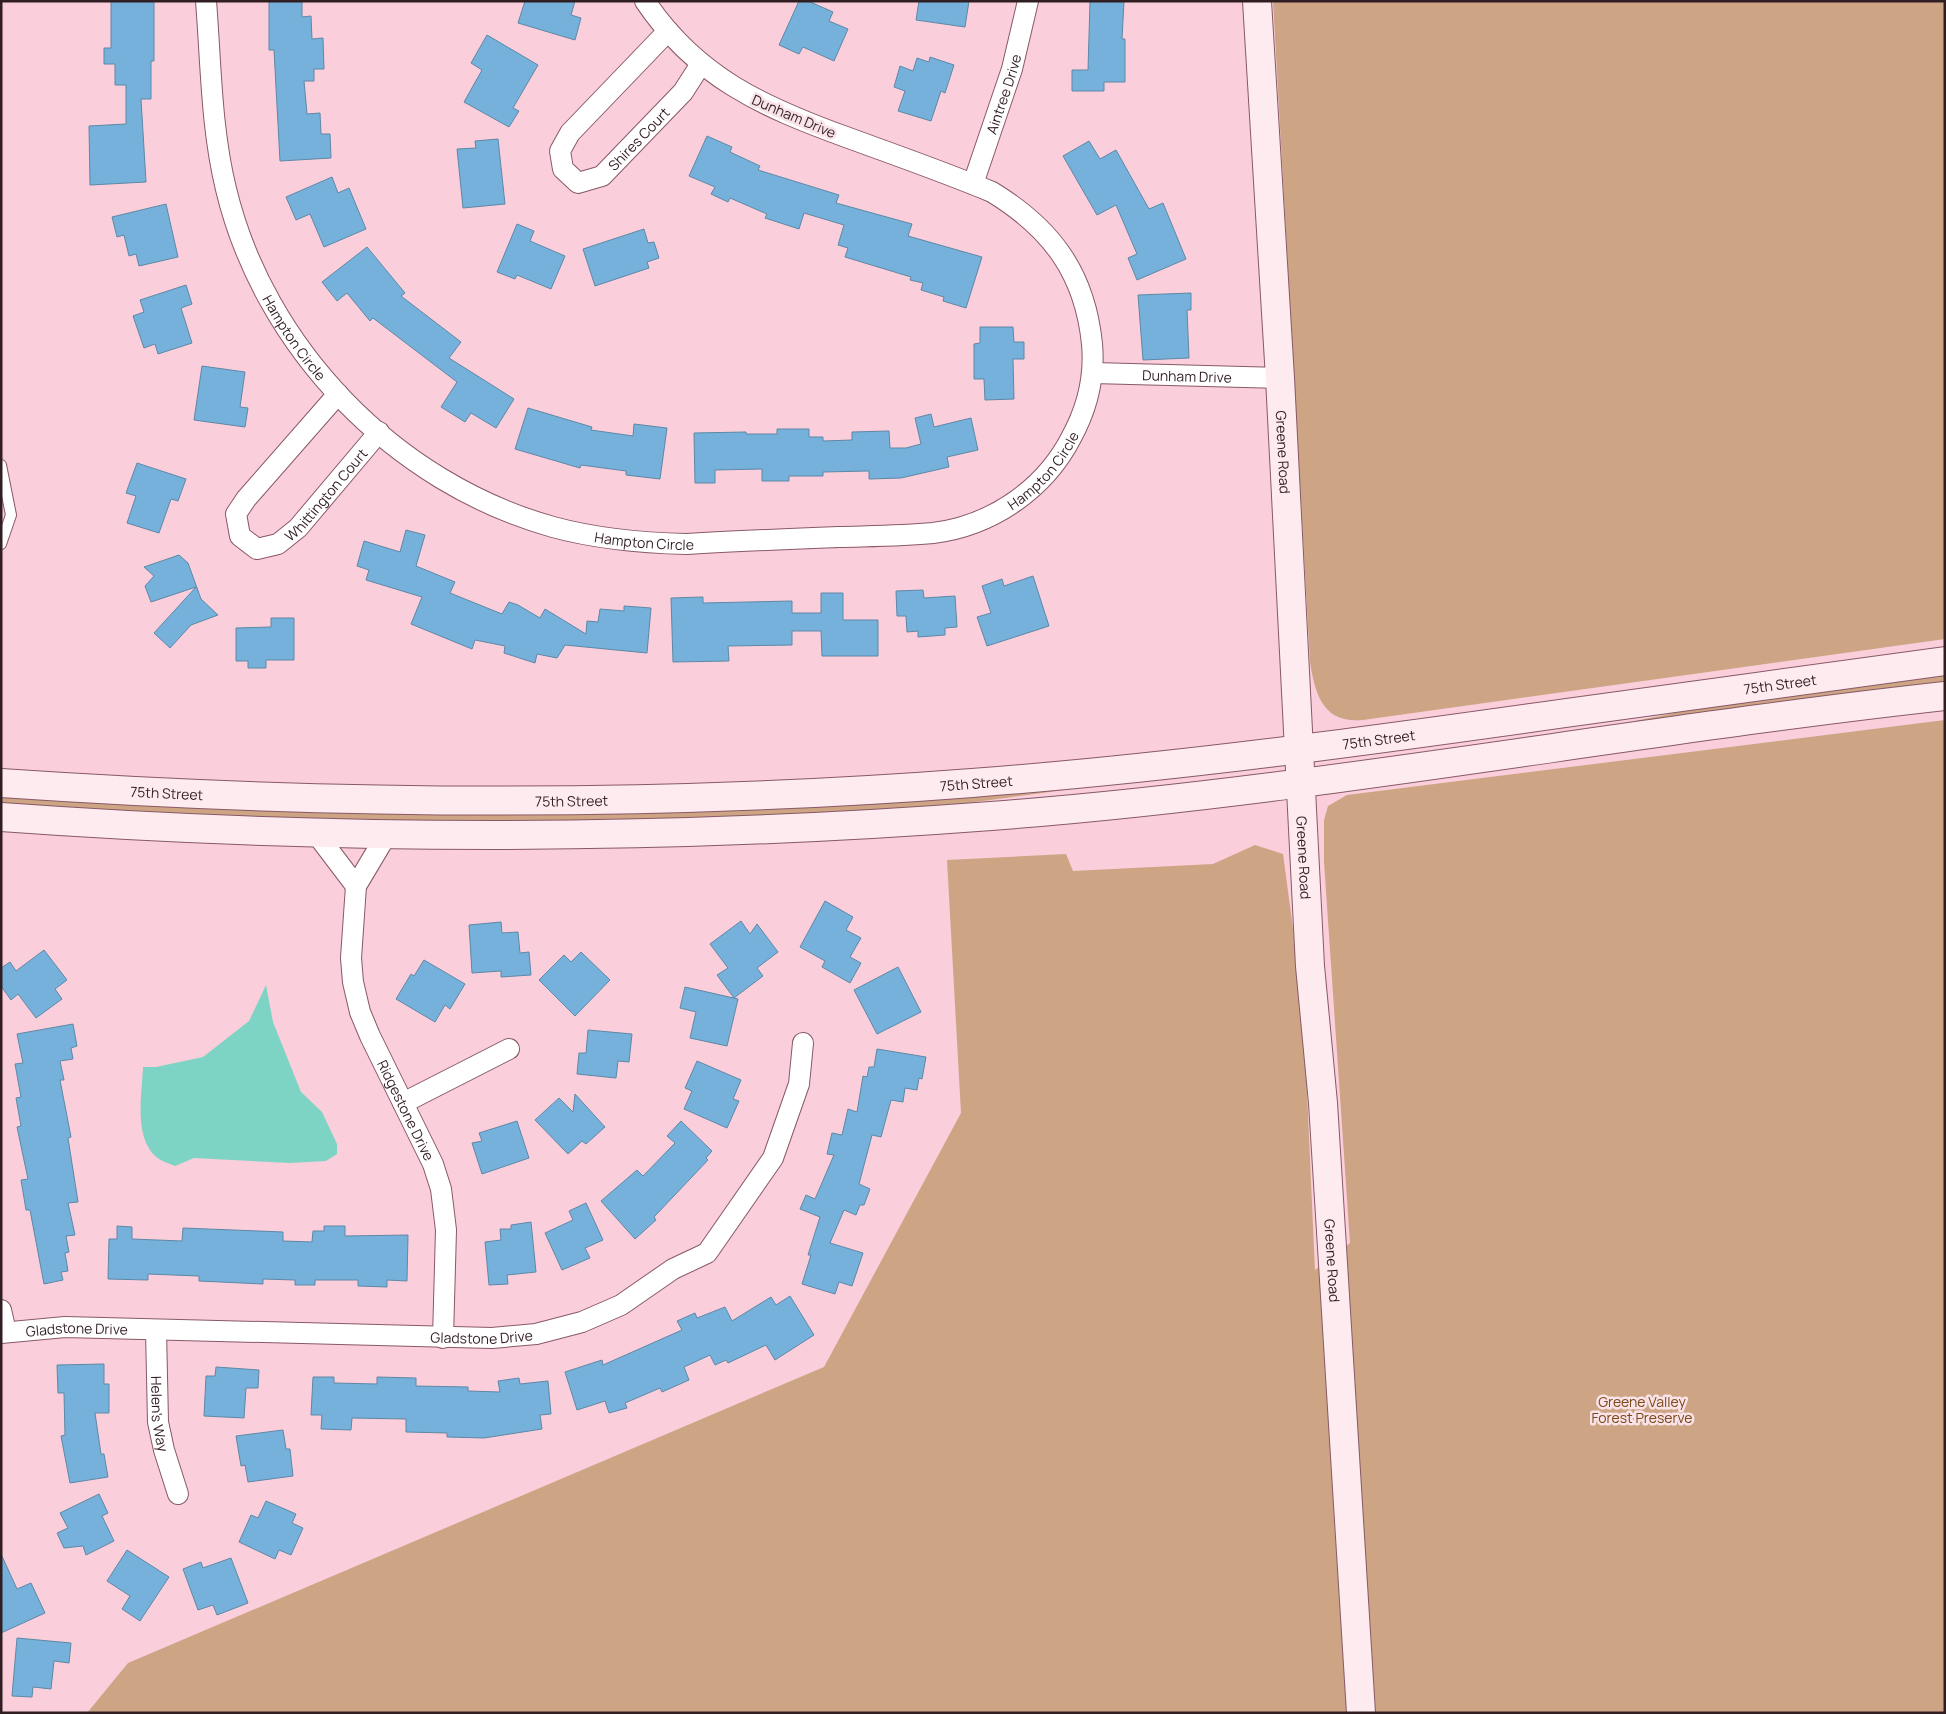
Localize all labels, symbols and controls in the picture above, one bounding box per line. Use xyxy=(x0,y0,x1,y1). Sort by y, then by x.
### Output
street label: Aintree Drive xyxy=(981,52,1025,136)
street label: Dunham Drive xyxy=(749,90,839,142)
street label: Shires Court xyxy=(603,102,673,174)
street label: Hampton Circle xyxy=(259,291,331,384)
street label: Dunham Drive xyxy=(1142,365,1232,386)
street label: Greene Road xyxy=(1272,410,1295,494)
street label: Hampton Circle xyxy=(1003,428,1082,514)
street label: Whittington Court xyxy=(280,444,371,545)
street label: Hampton Circle xyxy=(593,527,694,554)
street label: 75th Street xyxy=(1742,669,1818,698)
street label: 75th Street xyxy=(1341,725,1417,753)
street label: 75th Street xyxy=(939,770,1014,795)
street label: 75th Street xyxy=(130,781,204,804)
street label: 75th Street xyxy=(535,790,609,810)
street label: Greene Road xyxy=(1293,816,1316,900)
street label: Ridgestone Drive xyxy=(374,1056,439,1163)
street label: Greene Road xyxy=(1321,1218,1345,1303)
street label: Gladstone Drive xyxy=(25,1317,128,1340)
street label: Gladstone Drive xyxy=(430,1325,533,1348)
street label: Helen's Way xyxy=(147,1376,174,1454)
park label: Greene Valley Forest Preserve xyxy=(1591,1392,1693,1427)

